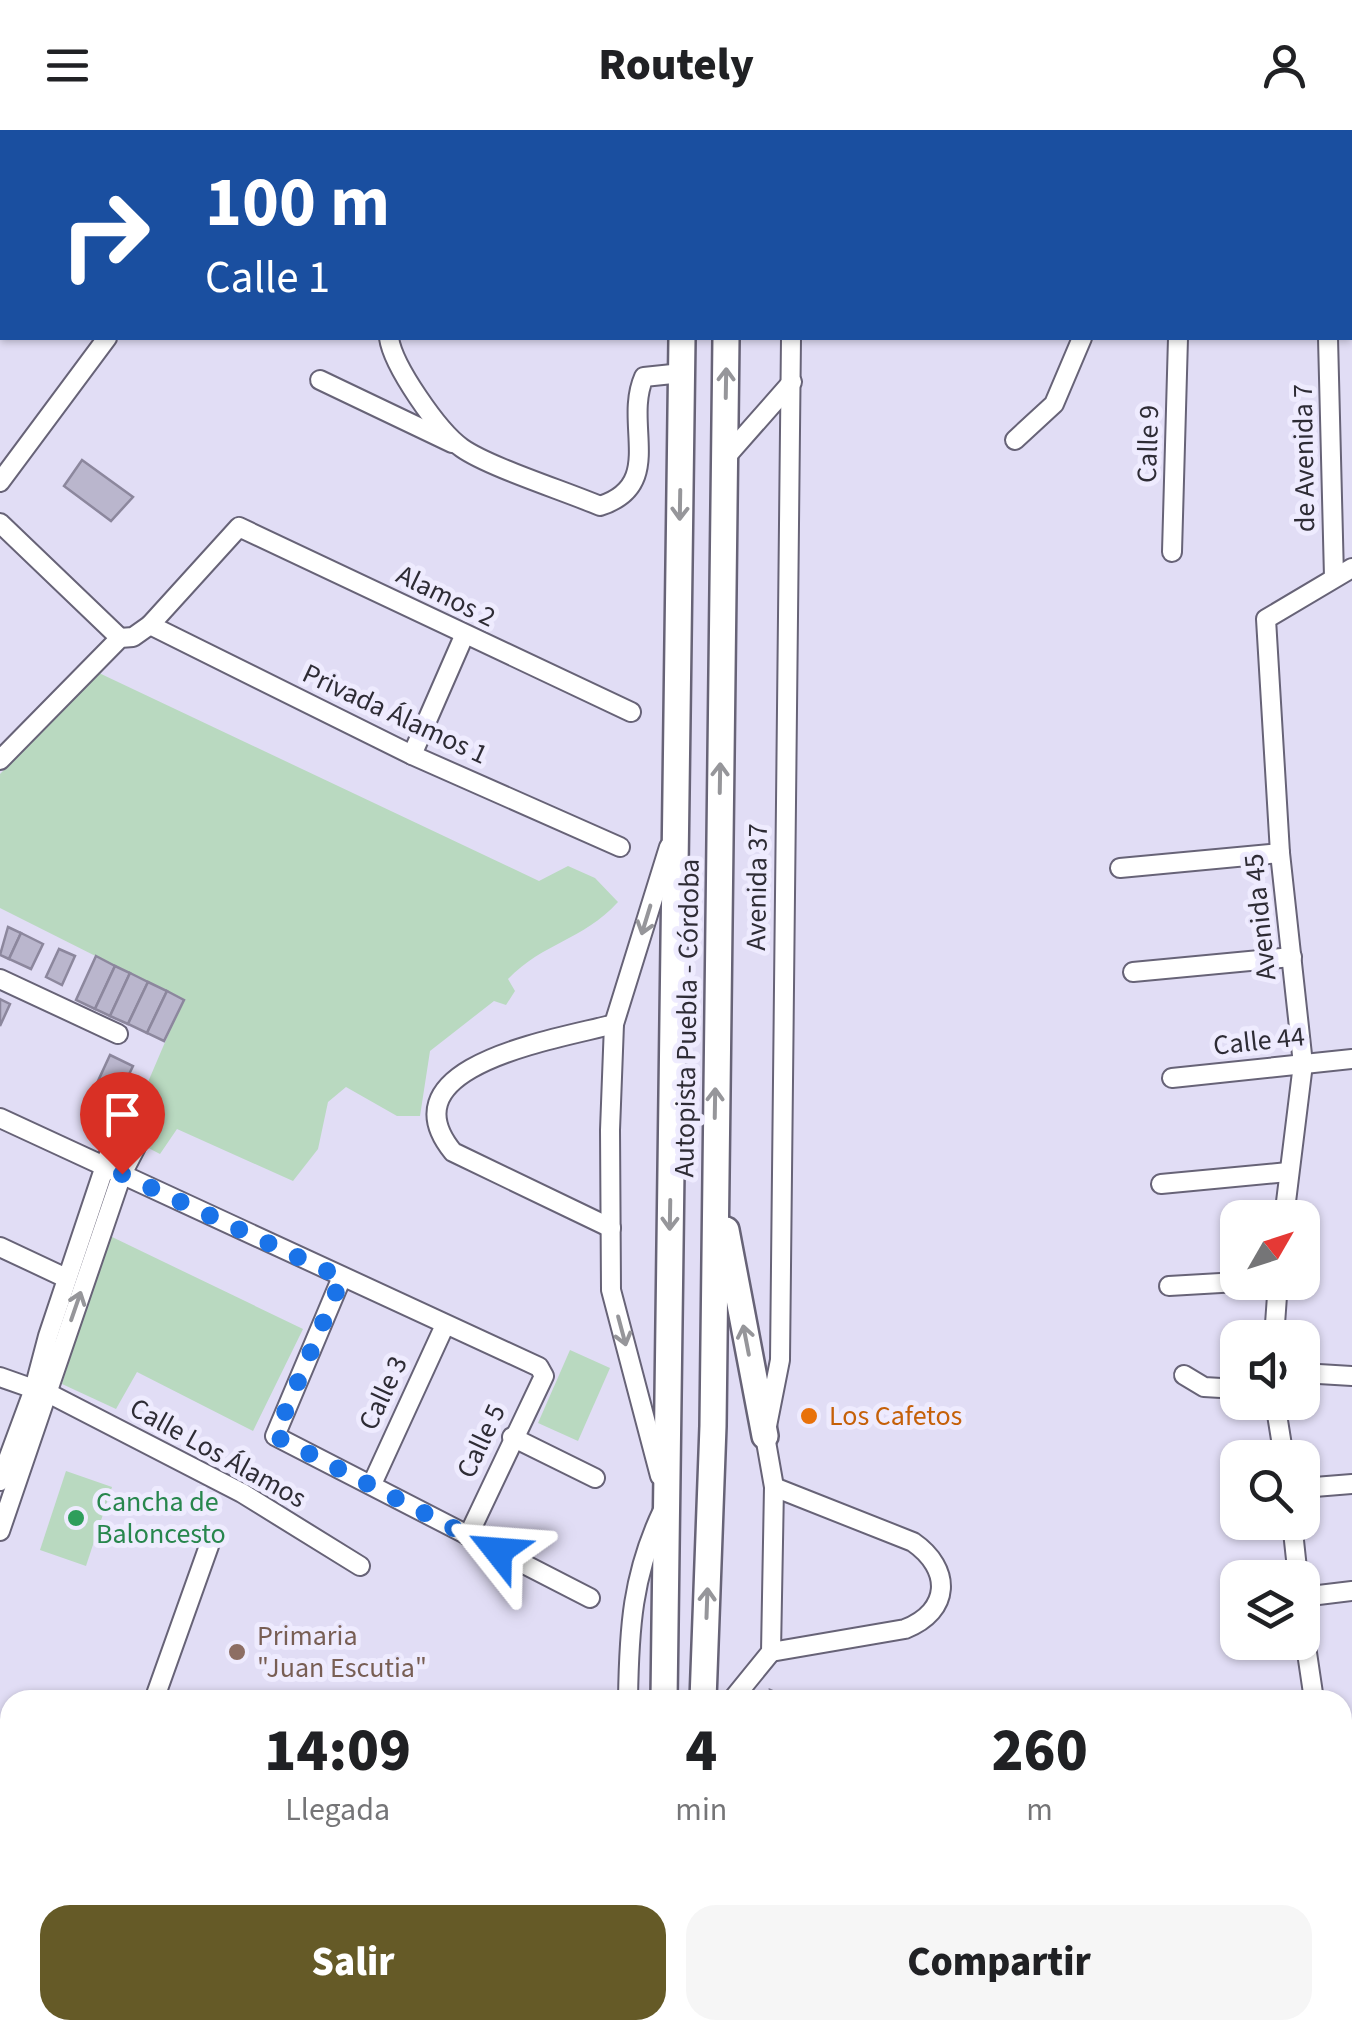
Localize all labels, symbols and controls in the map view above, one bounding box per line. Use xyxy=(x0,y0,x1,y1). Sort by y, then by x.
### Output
text: Routely xyxy=(598,33,754,97)
icon: menu xyxy=(40,38,95,93)
icon: person xyxy=(1257,38,1312,93)
text: 100 m xyxy=(205,153,390,253)
icon: right xyxy=(40,170,170,300)
text: Calle 1 xyxy=(205,246,330,310)
one-way arrow xyxy=(716,367,736,400)
street label: de Avenida 7 xyxy=(1283,384,1325,532)
street label: Calle 9 xyxy=(1127,404,1169,484)
one-way arrow xyxy=(670,488,690,520)
street label: Alamos 2 xyxy=(390,555,502,637)
street label: Privada Álamos 1 xyxy=(296,654,494,774)
one-way arrow xyxy=(710,762,730,794)
street label: Avenida 37 xyxy=(736,823,778,951)
street label: Avenida 45 xyxy=(1233,852,1287,982)
street label: Autopista Puebla - Córdoba xyxy=(664,858,710,1178)
one-way arrow xyxy=(636,904,654,936)
street label: Calle 44 xyxy=(1211,1016,1307,1066)
pin xyxy=(80,1072,165,1175)
icon: arrive xyxy=(95,1087,150,1142)
one-way arrow xyxy=(706,1087,724,1120)
one-way arrow xyxy=(661,1198,680,1230)
north arrow xyxy=(1220,1200,1320,1300)
map controls xyxy=(1220,1200,1320,1660)
one-way arrow xyxy=(69,1291,87,1323)
one-way arrow xyxy=(614,1315,633,1346)
button: sound xyxy=(1220,1320,1320,1420)
one-way arrow xyxy=(736,1325,755,1357)
street label: Calle 3 xyxy=(348,1349,418,1437)
street label: Calle Los Álamos xyxy=(123,1388,313,1518)
place label: Los Cafetos xyxy=(829,1396,962,1436)
street label: Calle 5 xyxy=(446,1397,516,1485)
marker: Los Cafetos xyxy=(798,1405,820,1427)
button: search xyxy=(1220,1440,1320,1540)
place label: Cancha de Baloncesto xyxy=(96,1482,226,1554)
position arrow xyxy=(446,1499,550,1603)
marker: Cancha de Baloncesto xyxy=(65,1507,87,1529)
button: layers xyxy=(1220,1560,1320,1660)
one-way arrow xyxy=(697,1587,716,1619)
place label: Primaria "Juan Escutia" xyxy=(257,1616,427,1688)
marker: Primaria "Juan Escutia" xyxy=(226,1641,248,1663)
text: 14:09 xyxy=(264,1709,411,1794)
text: 4 xyxy=(685,1709,717,1794)
text: 260 xyxy=(992,1709,1088,1794)
text: Llegada xyxy=(285,1787,390,1833)
text: min xyxy=(675,1787,727,1833)
text: m xyxy=(1026,1787,1053,1833)
button: Salir xyxy=(40,1905,666,2020)
button: Compartir xyxy=(686,1905,1312,2020)

